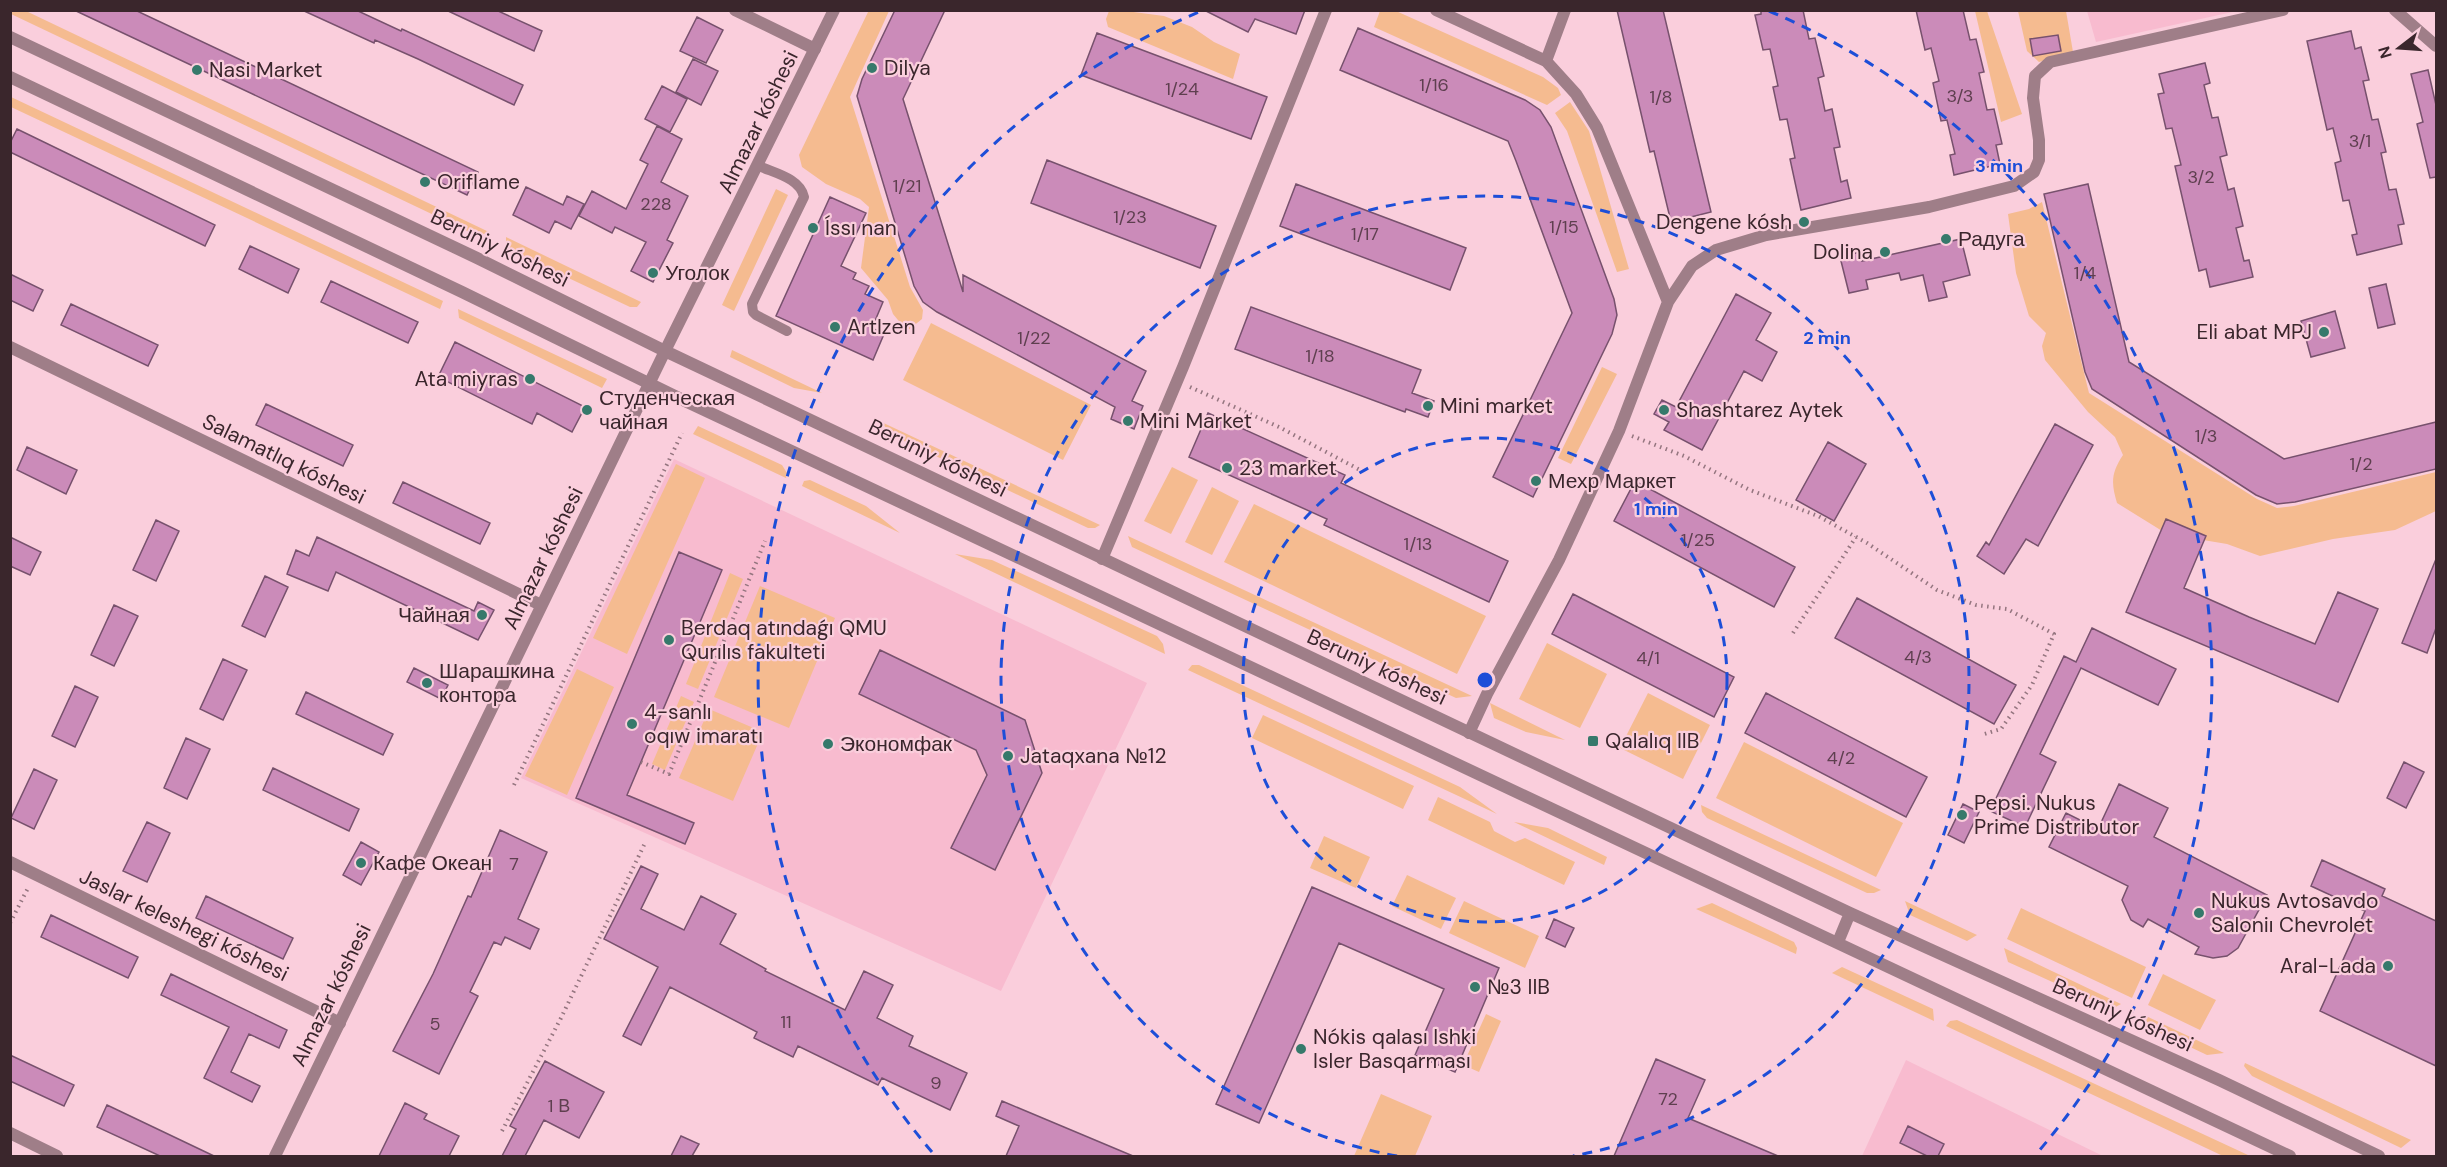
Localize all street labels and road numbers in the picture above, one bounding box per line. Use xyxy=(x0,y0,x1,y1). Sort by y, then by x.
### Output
street label: Almazar kóshesi xyxy=(711,46,805,198)
street label: Beruniy kóshesi xyxy=(426,202,574,294)
street label: Salamatlıq kóshesi xyxy=(198,407,370,511)
street label: Beruniy kóshesi xyxy=(864,412,1012,504)
street label: Almazar kóshesi xyxy=(496,482,590,634)
street label: Beruniy kóshesi xyxy=(1303,622,1451,712)
street label: Jaslar keleshegi kóshesi xyxy=(75,862,293,988)
street label: Almazar kóshesi xyxy=(284,919,378,1071)
street label: Beruniy kóshesi xyxy=(2048,971,2198,1059)

